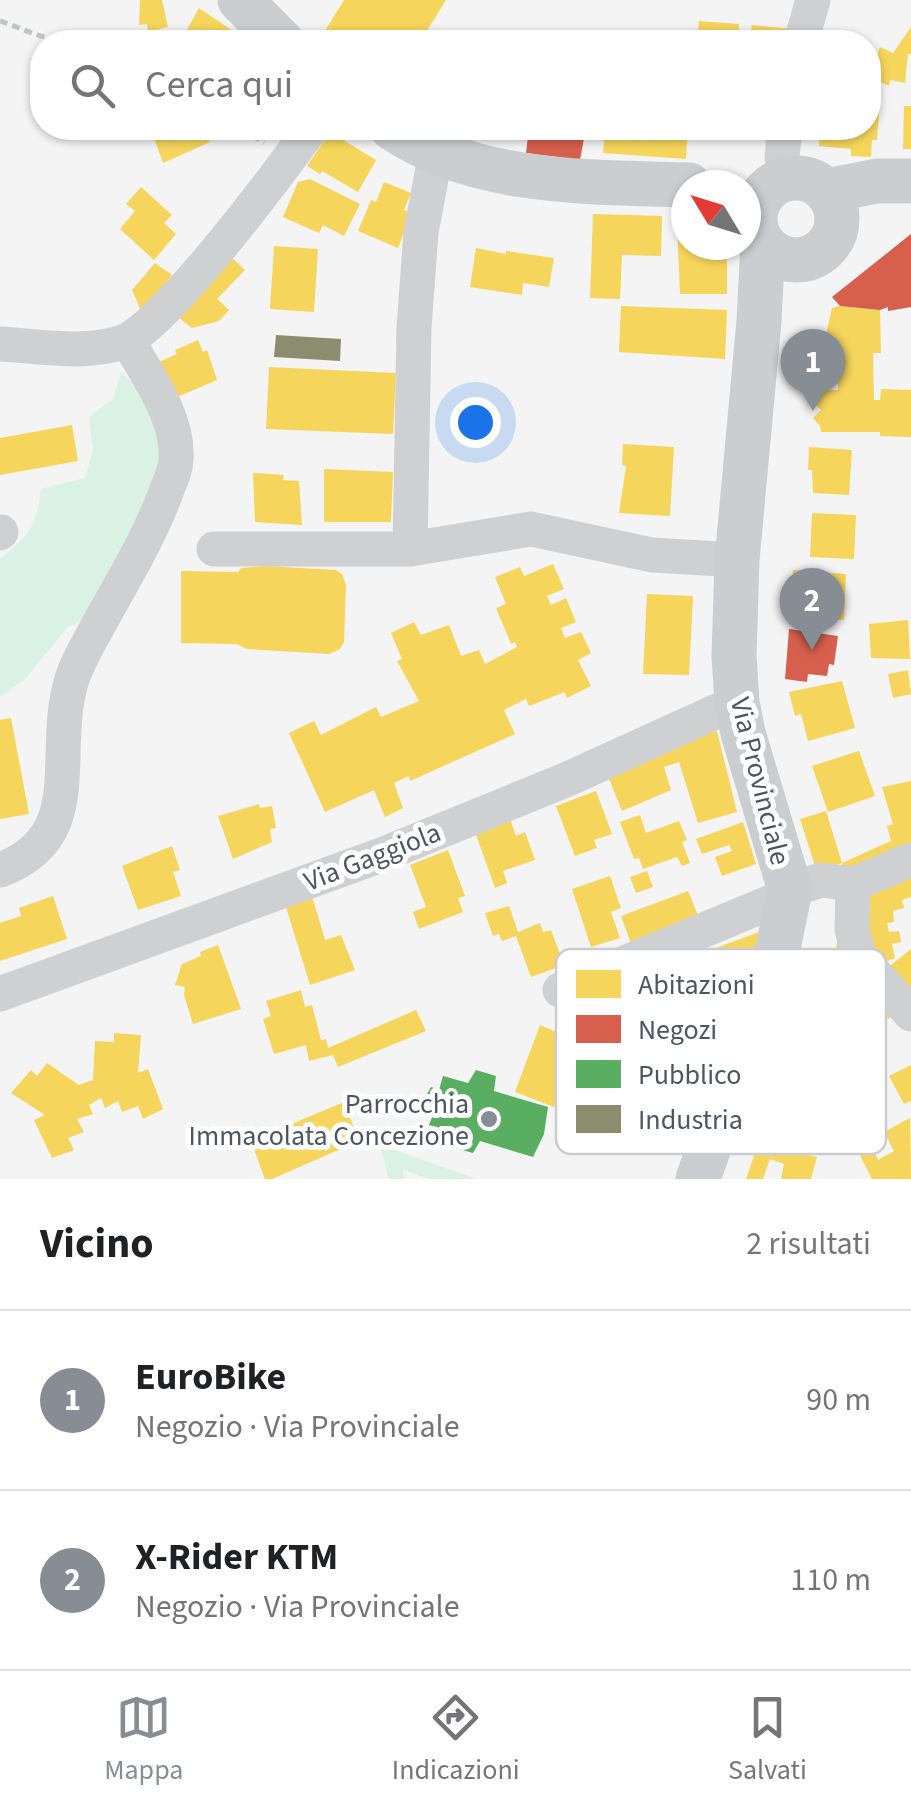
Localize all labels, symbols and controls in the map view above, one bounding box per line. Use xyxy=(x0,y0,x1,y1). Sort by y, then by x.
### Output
search box xyxy=(30,30,881,140)
icon: search xyxy=(65,58,120,113)
text: Cerca qui xyxy=(145,58,293,112)
north arrow xyxy=(671,170,761,260)
pin: 1 xyxy=(780,328,846,411)
your location xyxy=(450,397,501,448)
pin: 2 xyxy=(780,568,844,650)
street label: Via Provinciale xyxy=(720,693,800,869)
street label: Via Gaggiola xyxy=(298,812,447,901)
legend xyxy=(556,949,886,1154)
text: Abitazioni xyxy=(638,965,755,1005)
text: Negozi xyxy=(638,1010,717,1050)
text: Pubblico xyxy=(638,1055,741,1095)
place label: Parrocchia Immacolata Concezione xyxy=(189,1084,469,1156)
text: Industria xyxy=(638,1100,743,1140)
marker: Parrocchia Immacolata Concezione xyxy=(478,1108,500,1130)
text: Vicino xyxy=(40,1214,154,1274)
text: 2 risultati xyxy=(746,1221,871,1267)
text: EuroBike xyxy=(135,1350,286,1404)
text: 1 xyxy=(64,1377,81,1423)
text: 90 m xyxy=(806,1377,871,1423)
text: Negozio · Via Provinciale xyxy=(135,1404,460,1450)
text: X-Rider KTM xyxy=(135,1530,338,1584)
text: 2 xyxy=(64,1557,81,1603)
text: 110 m xyxy=(790,1557,871,1603)
text: Negozio · Via Provinciale xyxy=(135,1584,460,1630)
tab: Mappa xyxy=(104,1690,183,1790)
tab: Indicazioni xyxy=(392,1690,520,1790)
tab: Salvati xyxy=(728,1690,807,1790)

